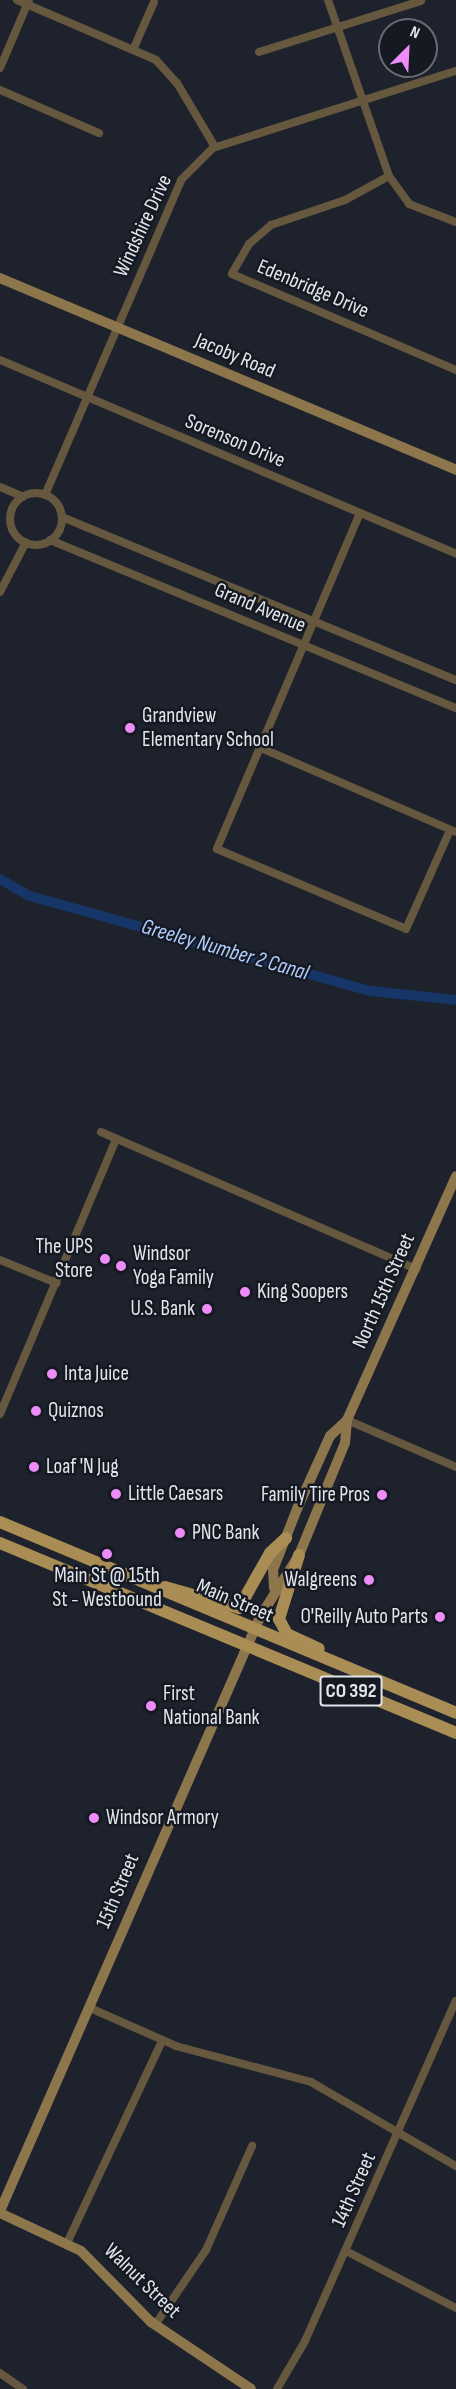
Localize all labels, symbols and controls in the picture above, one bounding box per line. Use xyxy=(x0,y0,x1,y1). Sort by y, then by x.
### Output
north arrow xyxy=(378,18,438,78)
text: N xyxy=(407,23,422,43)
street label: Windshire Drive xyxy=(108,171,178,281)
street label: Edenbridge Drive xyxy=(253,254,373,324)
street label: Jacoby Road xyxy=(191,328,279,384)
street label: Sorenson Drive xyxy=(181,409,289,473)
street label: Grand Avenue xyxy=(211,578,309,638)
place label: Grandview Elementary School xyxy=(142,703,274,753)
marker: Grandview Elementary School xyxy=(123,721,137,735)
water label: Greeley Number 2 Canal xyxy=(138,914,312,986)
street label: North 15th Street xyxy=(347,1230,421,1352)
place label: The UPS Store xyxy=(36,1234,93,1284)
place label: Windsor Yoga Family xyxy=(133,1241,214,1291)
marker: The UPS Store xyxy=(98,1252,112,1266)
marker: Windsor Yoga Family xyxy=(114,1259,128,1273)
place label: King Soopers xyxy=(257,1279,348,1305)
marker: King Soopers xyxy=(238,1285,252,1299)
place label: U.S. Bank xyxy=(130,1296,195,1322)
marker: U.S. Bank xyxy=(200,1302,214,1316)
place label: Inta Juice xyxy=(64,1361,129,1387)
marker: Inta Juice xyxy=(45,1367,59,1381)
place label: Quiznos xyxy=(48,1398,104,1424)
marker: Quiznos xyxy=(29,1404,43,1418)
place label: Loaf 'N Jug xyxy=(46,1454,119,1480)
marker: Loaf 'N Jug xyxy=(27,1460,41,1474)
place label: Little Caesars xyxy=(128,1481,223,1507)
place label: Family Tire Pros xyxy=(261,1482,370,1508)
marker: Little Caesars xyxy=(109,1487,123,1501)
marker: Family Tire Pros xyxy=(375,1488,389,1502)
place label: PNC Bank xyxy=(192,1520,260,1546)
marker: PNC Bank xyxy=(173,1526,187,1540)
marker: Main St @ 15th St - Westbound xyxy=(100,1547,114,1561)
place label: Main St @ 15th St - Westbound xyxy=(52,1563,162,1613)
place label: Walgreens xyxy=(284,1567,357,1593)
marker: Walgreens xyxy=(362,1573,376,1587)
street label: Main Street xyxy=(193,1574,277,1628)
place label: O'Reilly Auto Parts xyxy=(300,1604,428,1630)
marker: O'Reilly Auto Parts xyxy=(433,1610,447,1624)
road number: CO 392 xyxy=(320,1674,382,1708)
place label: First National Bank xyxy=(163,1681,260,1731)
marker: First National Bank xyxy=(144,1699,158,1713)
place label: Windsor Armory xyxy=(106,1805,219,1831)
marker: Windsor Armory xyxy=(87,1811,101,1825)
street label: 15th Street xyxy=(91,1850,145,1932)
street label: 14th Street xyxy=(326,2149,382,2231)
street label: Walnut Street xyxy=(98,2238,186,2324)

